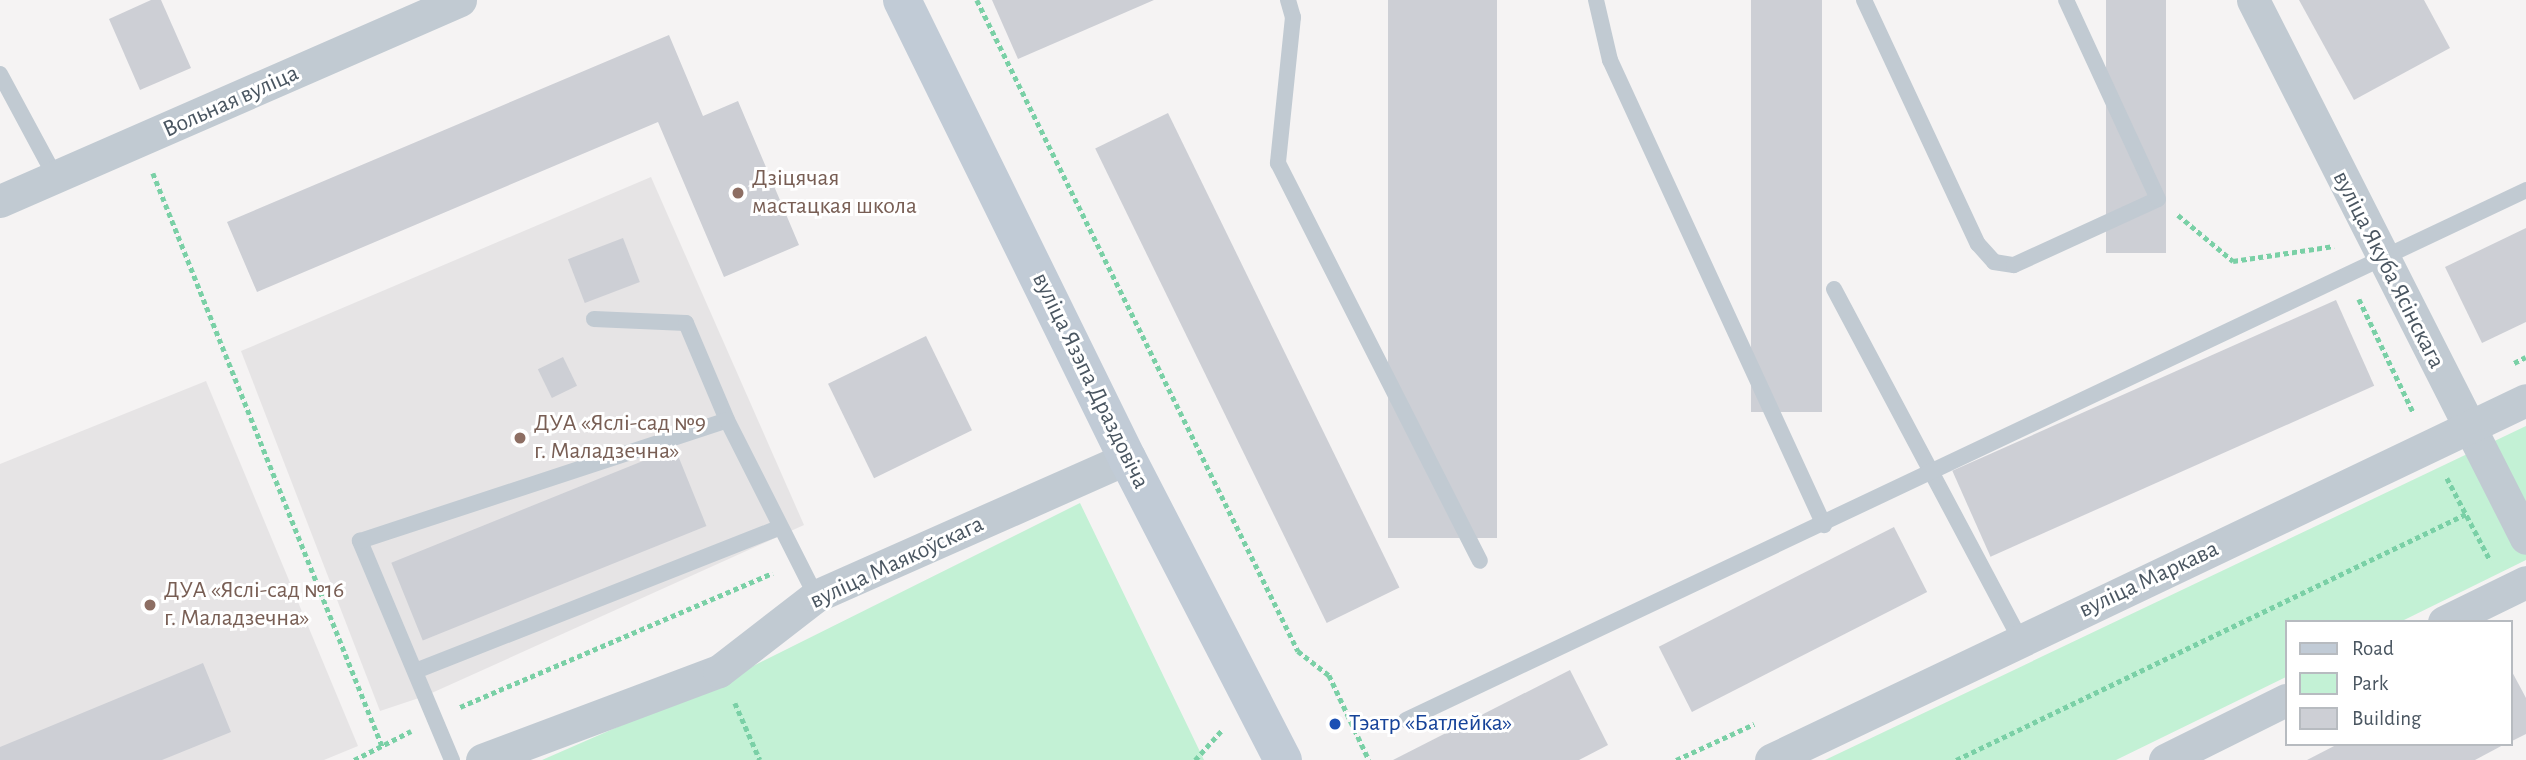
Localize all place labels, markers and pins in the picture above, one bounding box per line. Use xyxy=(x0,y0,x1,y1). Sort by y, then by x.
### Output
place label: Дзіцячая мастацкая школа xyxy=(752,165,917,221)
marker: Дзіцячая мастацкая школа xyxy=(730,185,746,201)
place label: ДУА «Яслі-сад №9 г. Маладзечна» xyxy=(534,410,706,466)
marker: ДУА «Яслі-сад №9 г. Маладзечна» xyxy=(512,430,528,446)
place label: ДУА «Яслі-сад №16 г. Маладзечна» xyxy=(164,577,344,633)
marker: ДУА «Яслі-сад №16 г. Маладзечна» xyxy=(142,597,158,613)
place label: Тэатр «Батлейка» xyxy=(1349,710,1512,738)
marker: Тэатр «Батлейка» xyxy=(1327,716,1343,732)

